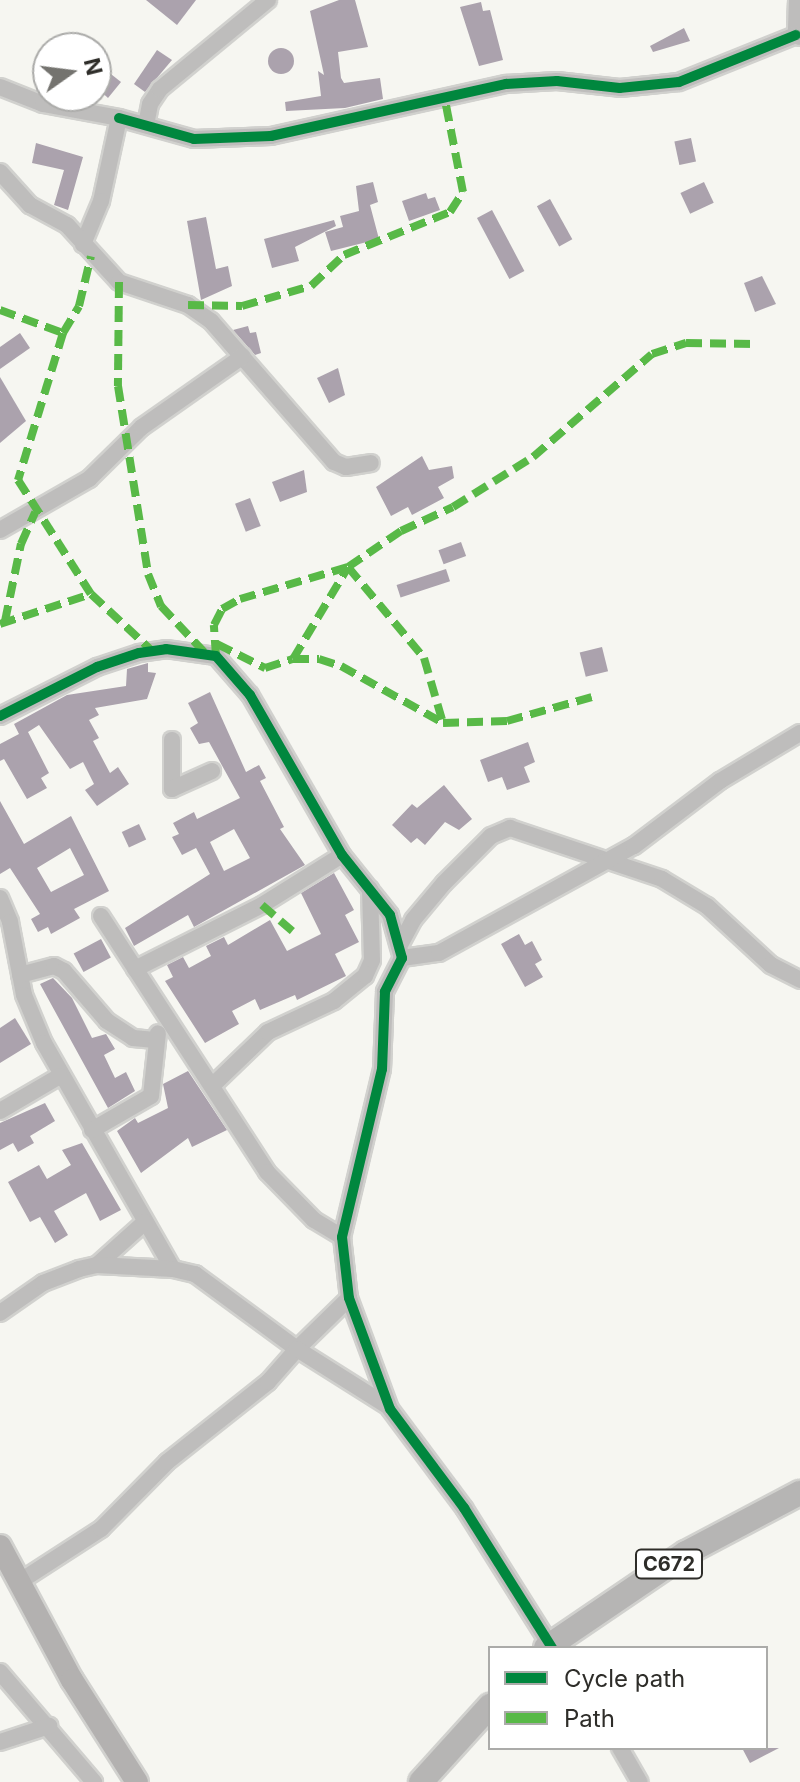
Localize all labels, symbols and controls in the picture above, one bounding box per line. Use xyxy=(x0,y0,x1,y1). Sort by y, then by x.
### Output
north arrow xyxy=(32,32,112,112)
text: N xyxy=(79,55,108,78)
road number: C672 xyxy=(633,1548,705,1580)
legend xyxy=(488,1646,768,1750)
text: Cycle path xyxy=(564,1664,685,1693)
text: Path xyxy=(564,1704,615,1733)

